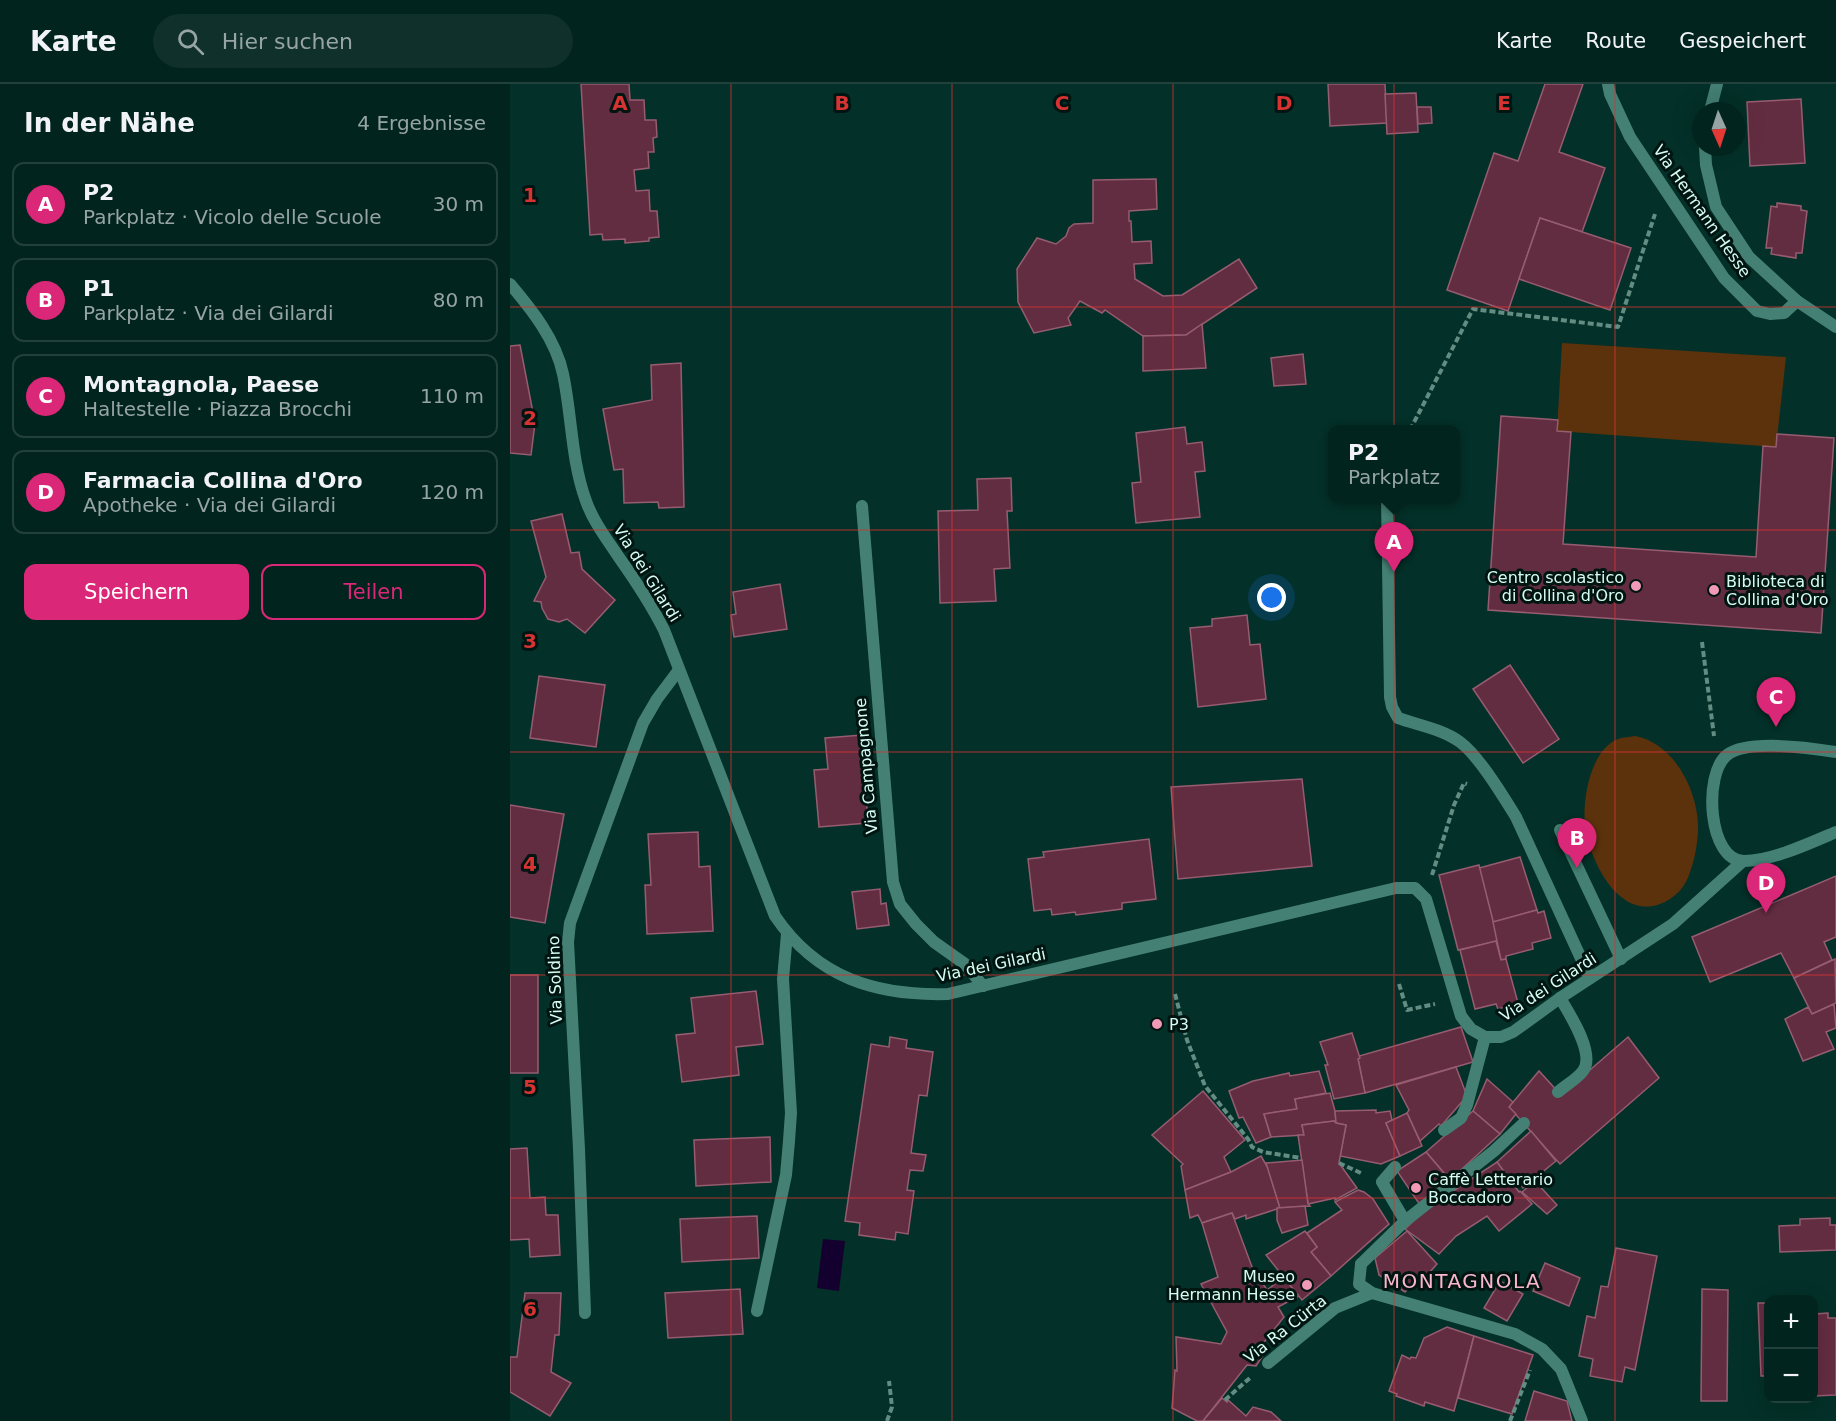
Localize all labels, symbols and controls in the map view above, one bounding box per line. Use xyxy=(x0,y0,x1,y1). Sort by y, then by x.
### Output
search box xyxy=(153,14,573,68)
text: Karte xyxy=(30,25,117,58)
icon: search xyxy=(174,25,207,58)
text: Hier suchen xyxy=(222,29,353,54)
text: Karte xyxy=(1496,29,1552,53)
text: Route xyxy=(1585,29,1646,53)
text: Gespeichert xyxy=(1679,29,1806,53)
text: A xyxy=(612,91,628,115)
text: B xyxy=(834,91,850,115)
text: C xyxy=(1055,91,1069,115)
text: D xyxy=(1276,91,1292,115)
text: E xyxy=(1497,91,1511,115)
north arrow xyxy=(1692,102,1746,156)
text: In der Nähe xyxy=(24,108,195,138)
text: 4 Ergebnisse xyxy=(357,111,486,135)
street label: Via Hermann Hesse xyxy=(1649,141,1755,281)
text: P2 xyxy=(83,180,114,205)
text: 1 xyxy=(523,183,537,207)
text: A xyxy=(38,192,53,216)
text: 30 m xyxy=(433,192,484,216)
text: Parkplatz · Vicolo delle Scuole xyxy=(83,205,382,229)
text: P1 xyxy=(83,276,114,301)
text: B xyxy=(38,288,53,312)
text: 80 m xyxy=(433,288,484,312)
text: Parkplatz · Via dei Gilardi xyxy=(83,301,333,325)
text: Montagnola, Paese xyxy=(83,372,319,397)
text: C xyxy=(38,384,53,408)
text: 110 m xyxy=(420,384,484,408)
text: Haltestelle · Piazza Brocchi xyxy=(83,397,352,421)
text: 2 xyxy=(523,406,537,430)
popup xyxy=(1328,425,1460,503)
text: P2 xyxy=(1348,440,1379,465)
text: Parkplatz xyxy=(1348,465,1440,489)
text: Farmacia Collina d'Oro xyxy=(83,468,363,493)
text: D xyxy=(37,480,54,504)
text: 120 m xyxy=(420,480,484,504)
text: Apotheke · Via dei Gilardi xyxy=(83,493,336,517)
street label: Via dei Gilardi xyxy=(609,521,685,625)
pin: A xyxy=(1374,522,1414,572)
button: Speichern xyxy=(24,564,249,620)
button: Teilen xyxy=(261,564,486,620)
place label: Centro scolastico di Collina d'Oro xyxy=(1487,568,1624,605)
place label: Biblioteca di Collina d'Oro xyxy=(1726,572,1829,609)
marker: Centro scolastico di Collina d'Oro xyxy=(1629,579,1643,593)
your location xyxy=(1257,583,1286,612)
marker: Biblioteca di Collina d'Oro xyxy=(1707,583,1721,597)
text: 3 xyxy=(523,629,537,653)
pin: C xyxy=(1756,678,1796,727)
street label: Via Campagnone xyxy=(851,697,881,835)
pin: B xyxy=(1558,818,1596,868)
text: 4 xyxy=(523,852,537,876)
pin: D xyxy=(1746,864,1786,913)
street label: Via Soldino xyxy=(544,935,566,1025)
street label: Via dei Gilardi xyxy=(935,944,1047,986)
street label: Via dei Gilardi xyxy=(1496,949,1600,1025)
place label: P3 xyxy=(1169,1015,1189,1034)
marker: P3 xyxy=(1150,1017,1164,1031)
text: 5 xyxy=(523,1075,537,1099)
place label: Caffè Letterario Boccadoro xyxy=(1428,1170,1553,1207)
marker: Caffè Letterario Boccadoro xyxy=(1409,1181,1423,1195)
place label: Museo Hermann Hesse xyxy=(1168,1267,1295,1304)
district label: MONTAGNOLA xyxy=(1383,1269,1541,1293)
marker: Museo Hermann Hesse xyxy=(1300,1278,1314,1292)
street label: Via Ra Cürta xyxy=(1240,1291,1330,1367)
map controls xyxy=(1764,1295,1818,1403)
button: + xyxy=(1764,1295,1818,1349)
text: 6 xyxy=(523,1297,537,1321)
button: − xyxy=(1764,1349,1818,1403)

